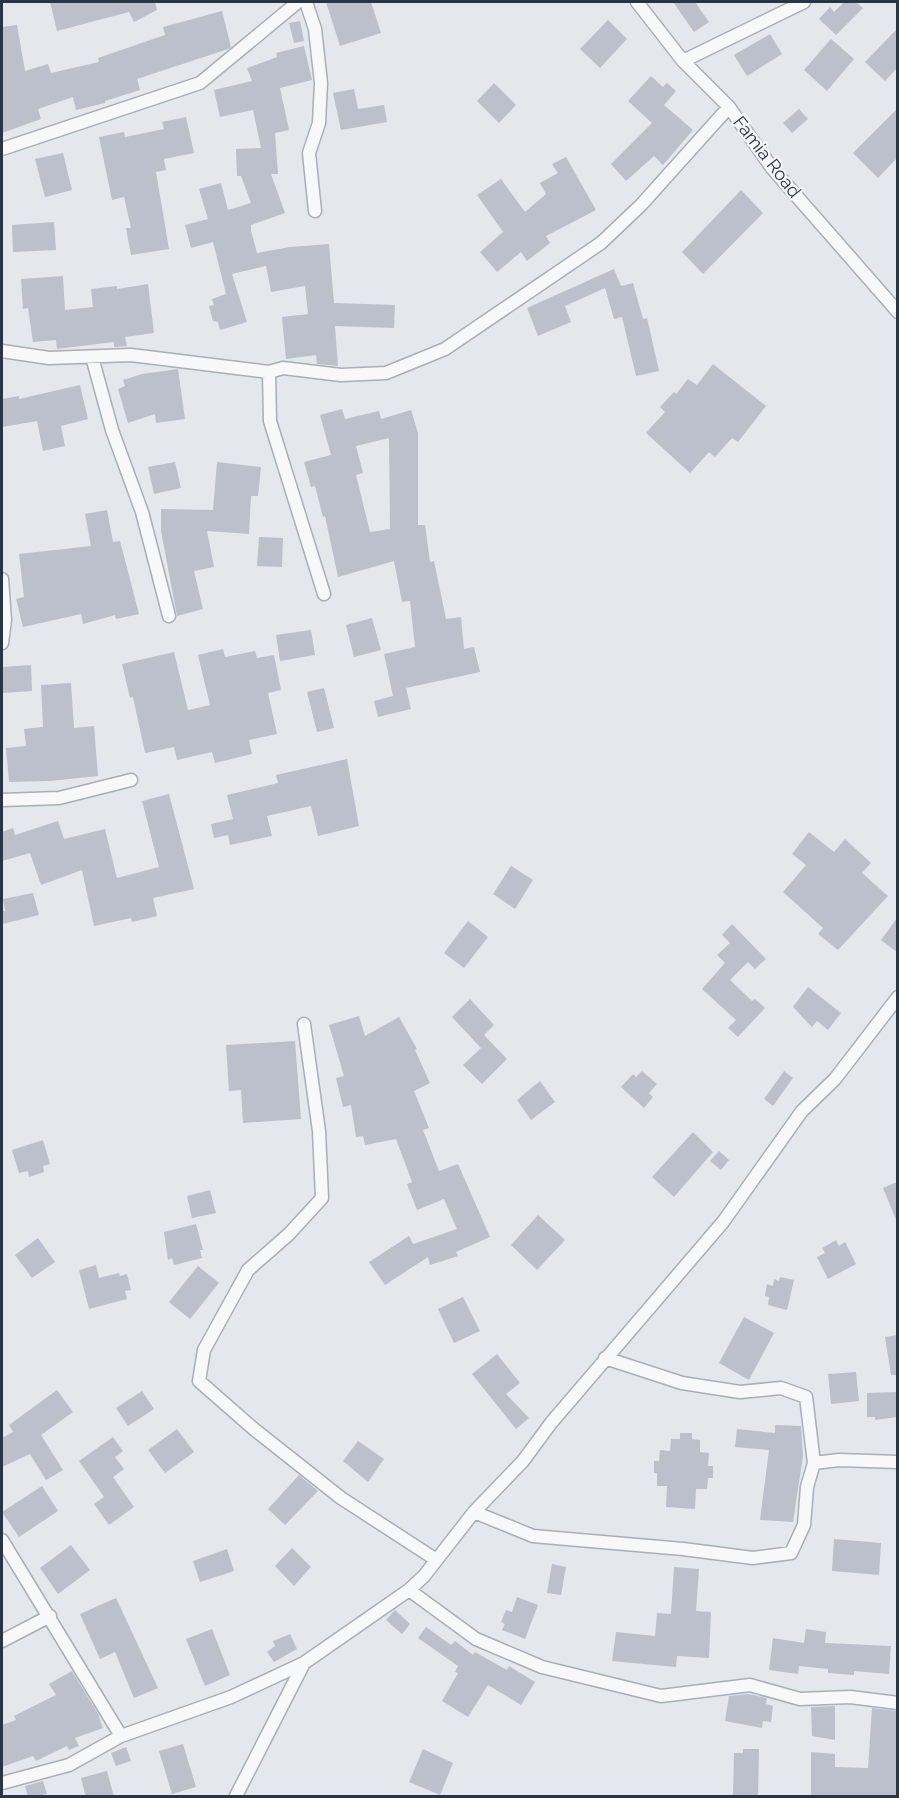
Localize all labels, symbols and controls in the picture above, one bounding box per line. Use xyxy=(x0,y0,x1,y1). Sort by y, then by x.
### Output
street label: Famia Road xyxy=(729,112,806,201)

